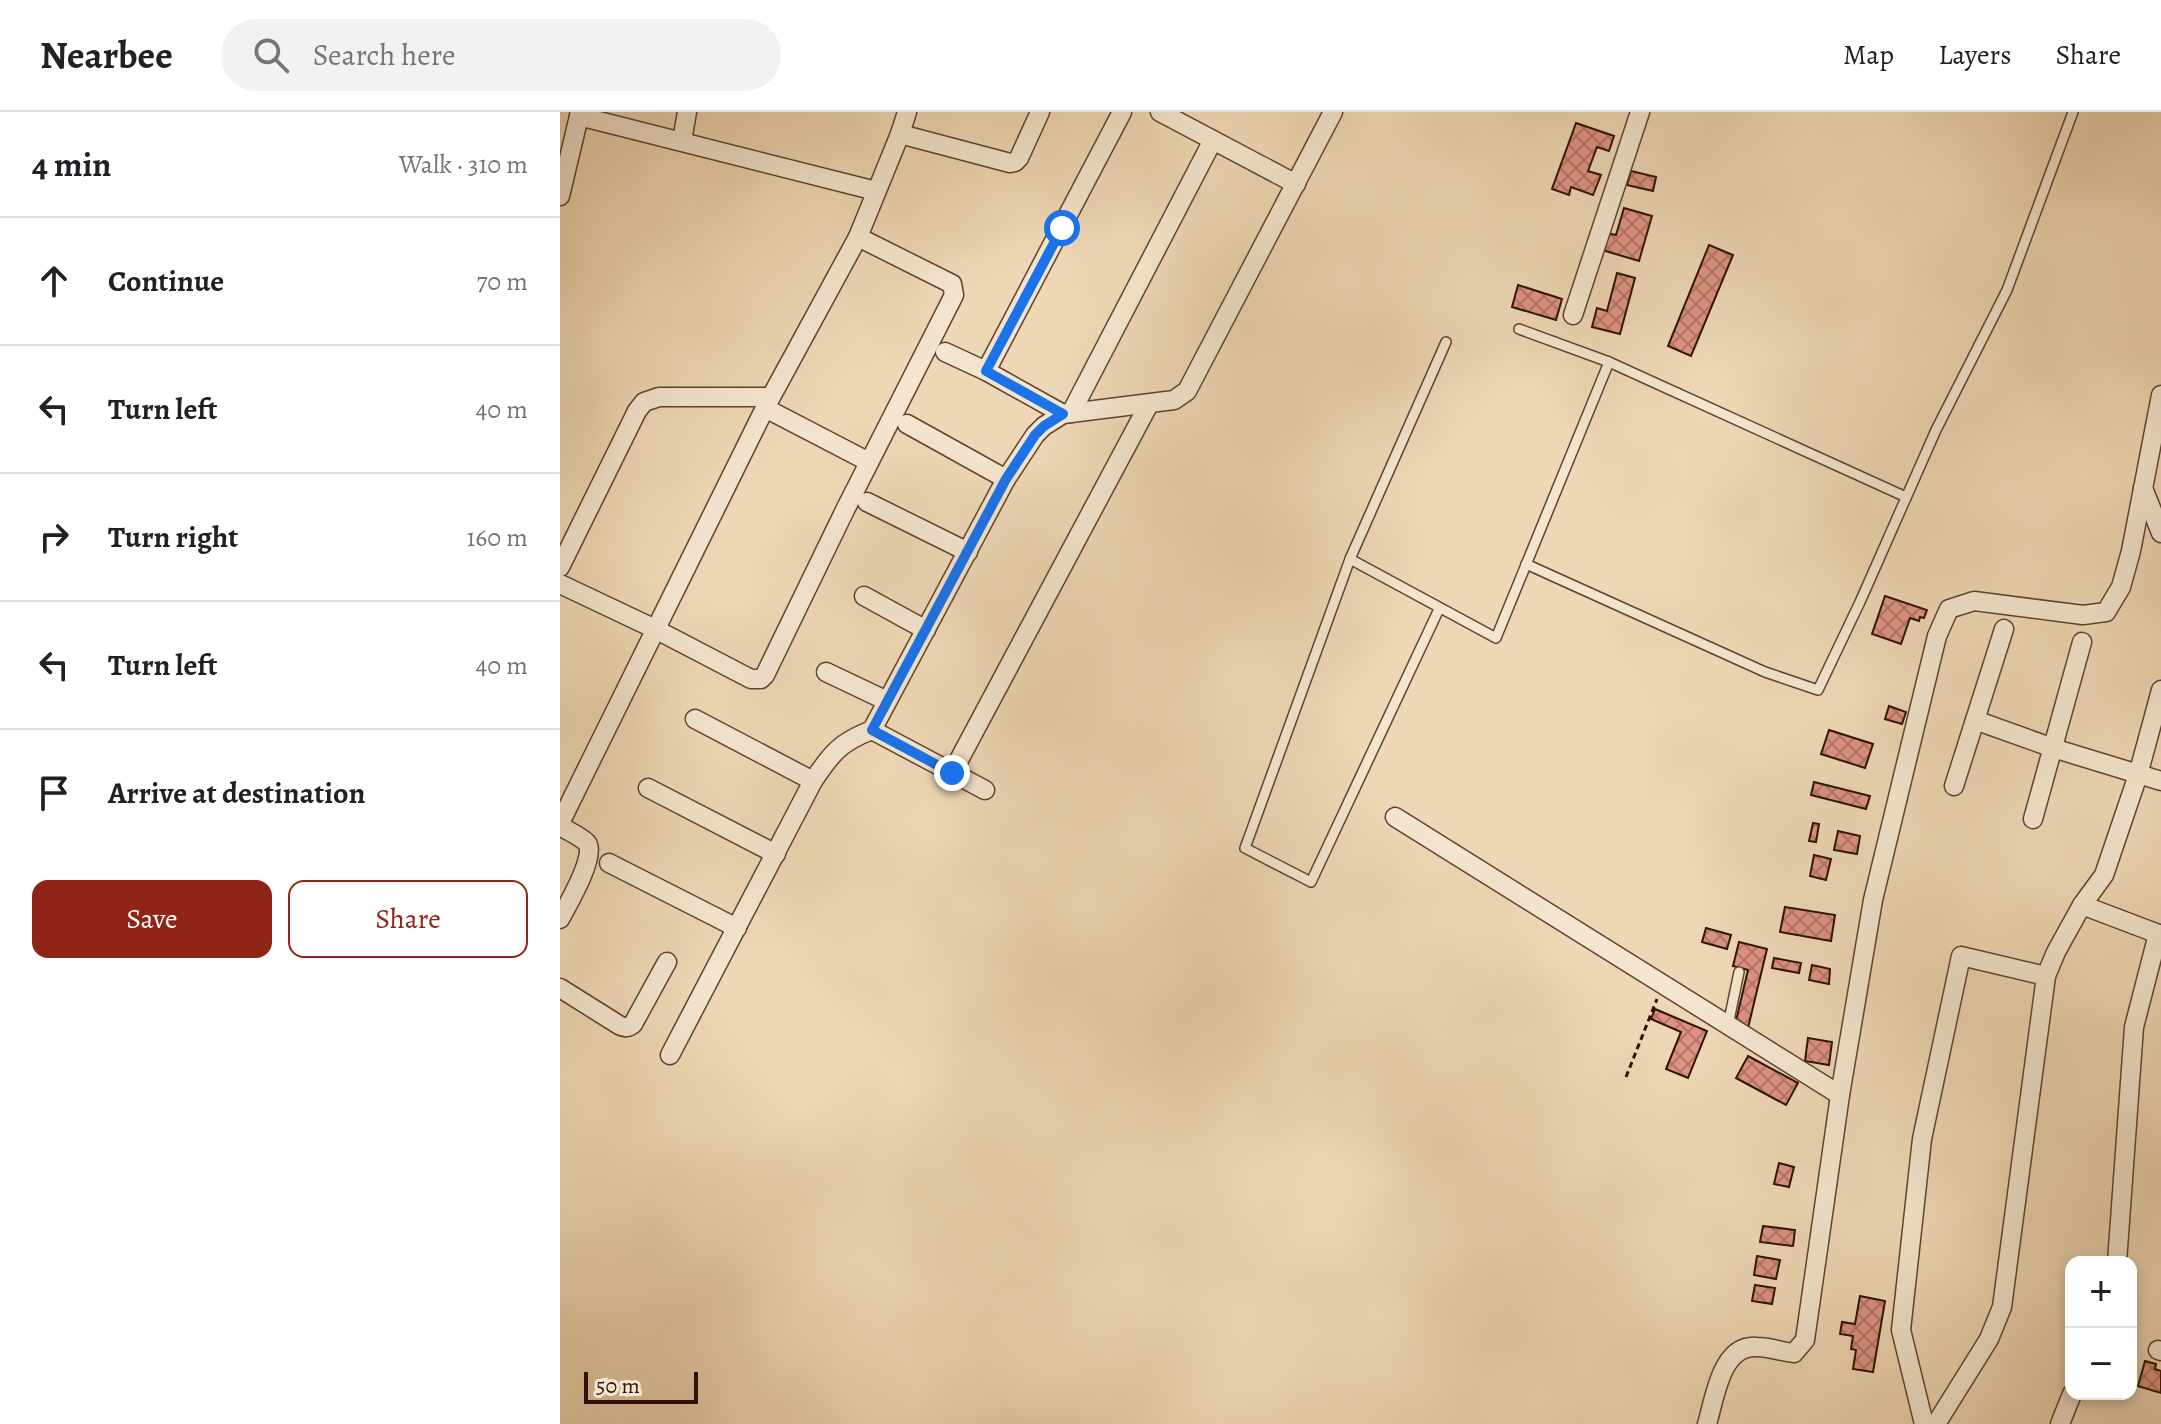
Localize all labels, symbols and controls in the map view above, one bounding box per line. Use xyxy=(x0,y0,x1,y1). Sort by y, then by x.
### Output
search box xyxy=(221,19,781,91)
text: Nearbee xyxy=(40,29,173,81)
icon: search xyxy=(249,33,293,77)
text: Search here xyxy=(313,35,455,75)
text: Map xyxy=(1843,36,1894,74)
text: Layers xyxy=(1938,36,2011,74)
text: Share xyxy=(2055,36,2121,74)
text: 4 min xyxy=(32,141,111,188)
text: Walk · 310 m xyxy=(399,147,528,182)
route start xyxy=(1044,210,1080,246)
icon: ahead xyxy=(32,259,76,303)
text: Continue xyxy=(108,261,224,301)
text: 70 m xyxy=(476,264,528,299)
icon: left xyxy=(32,387,76,431)
text: Turn left xyxy=(108,389,217,429)
text: 40 m xyxy=(476,392,528,427)
icon: right xyxy=(32,515,76,559)
text: Turn right xyxy=(108,517,238,557)
text: 160 m xyxy=(466,520,528,555)
icon: left xyxy=(32,643,76,687)
text: Turn left xyxy=(108,645,217,685)
text: 40 m xyxy=(476,648,528,683)
route end xyxy=(934,755,970,791)
icon: arrive xyxy=(32,771,76,815)
text: Arrive at destination xyxy=(108,773,365,813)
button: Save xyxy=(32,880,272,958)
button: Share xyxy=(288,880,528,958)
map controls xyxy=(2065,1256,2137,1400)
button: + xyxy=(2065,1256,2137,1328)
button: − xyxy=(2065,1328,2137,1400)
scale bar xyxy=(584,1368,698,1404)
text: 50 m xyxy=(596,1371,640,1401)

